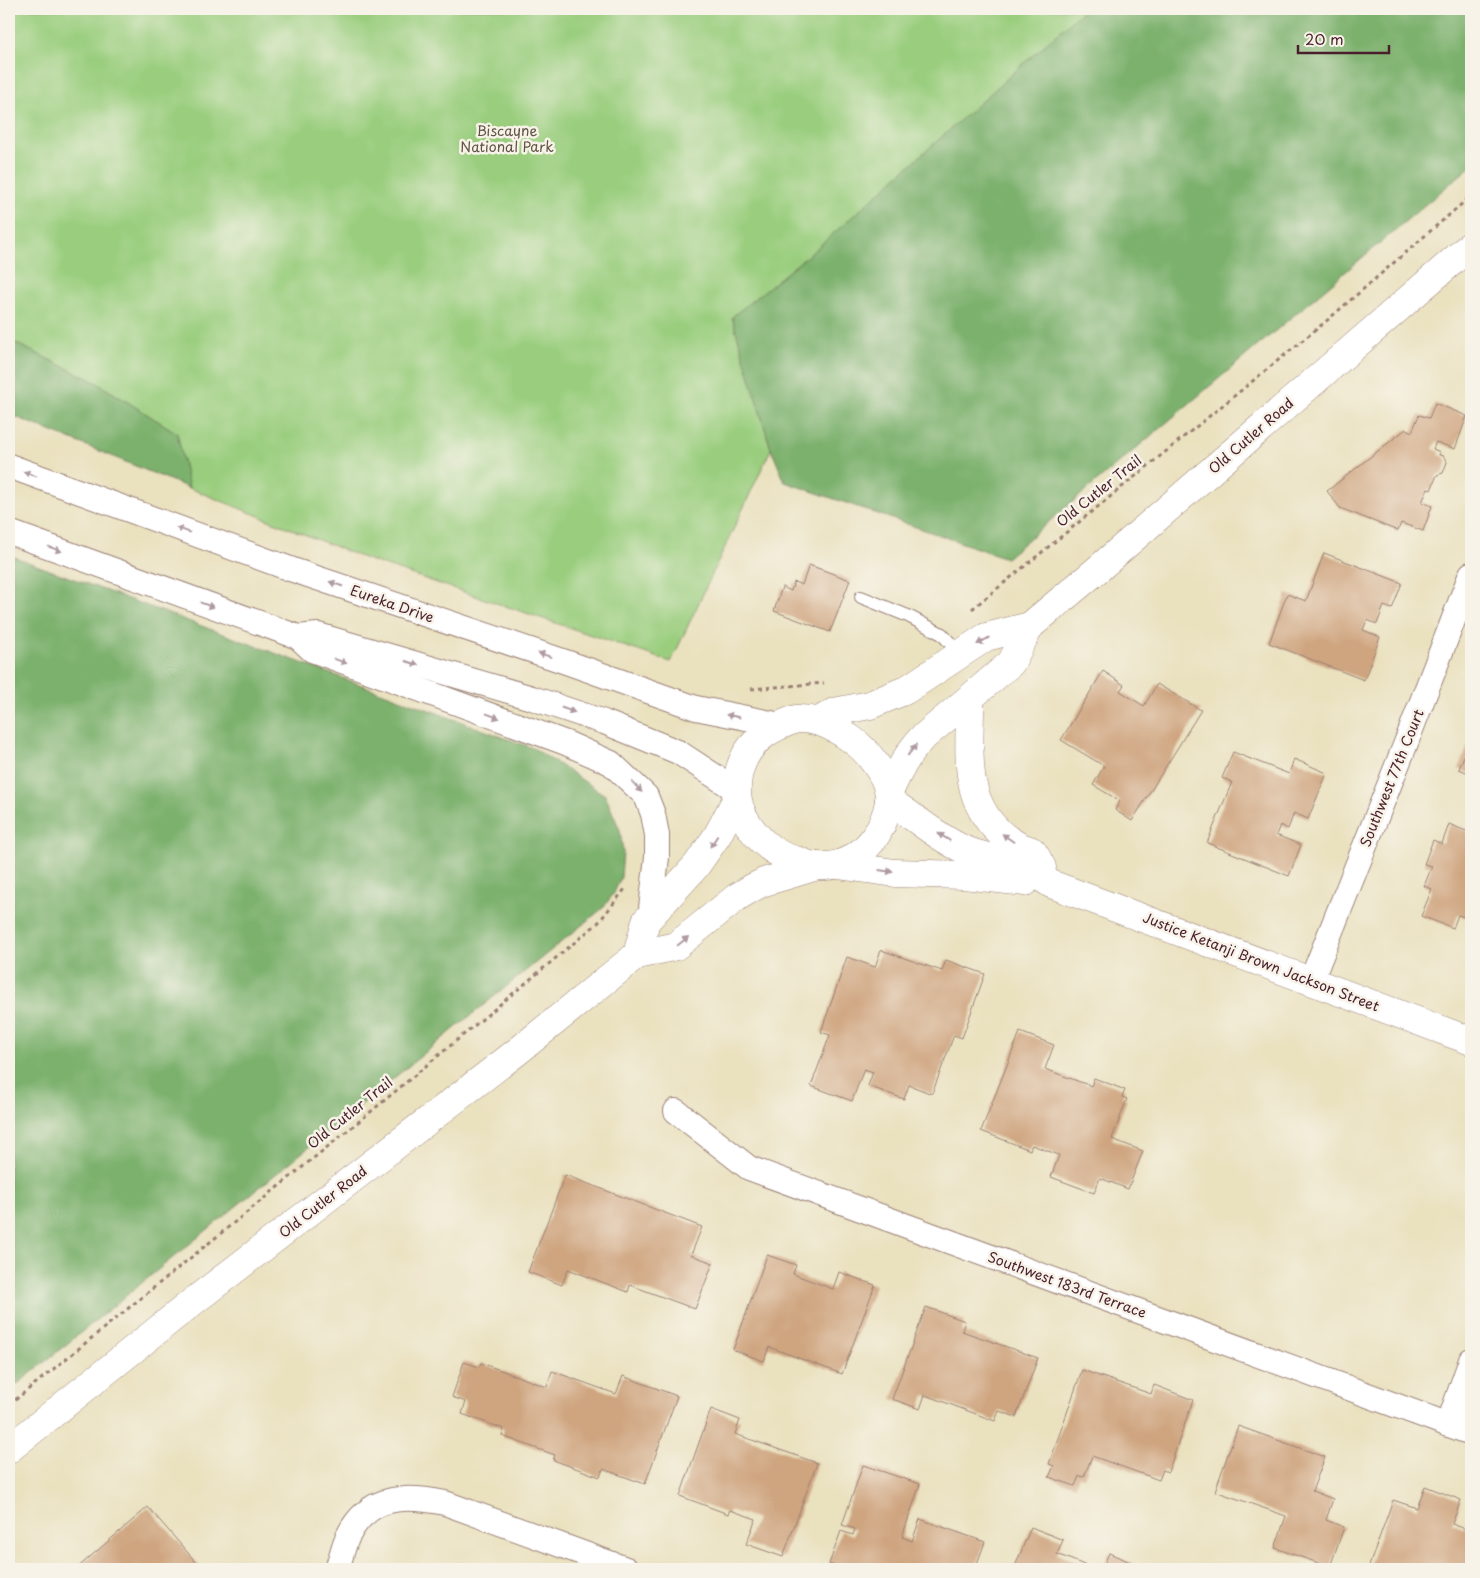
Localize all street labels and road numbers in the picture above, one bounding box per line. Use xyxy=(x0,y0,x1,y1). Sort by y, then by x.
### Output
street label: Old Cutler Road xyxy=(1203,393,1298,479)
street label: Old Cutler Trail xyxy=(1051,450,1146,532)
street label: Eureka Drive xyxy=(348,579,437,628)
street label: Southwest 77th Court xyxy=(1354,706,1429,850)
street label: Justice Ketanji Brown Jackson Street xyxy=(1140,907,1383,1017)
street label: Old Cutler Trail xyxy=(302,1072,397,1154)
street label: Old Cutler Road xyxy=(274,1160,371,1243)
street label: Southwest 183rd Terrace xyxy=(985,1246,1149,1323)

